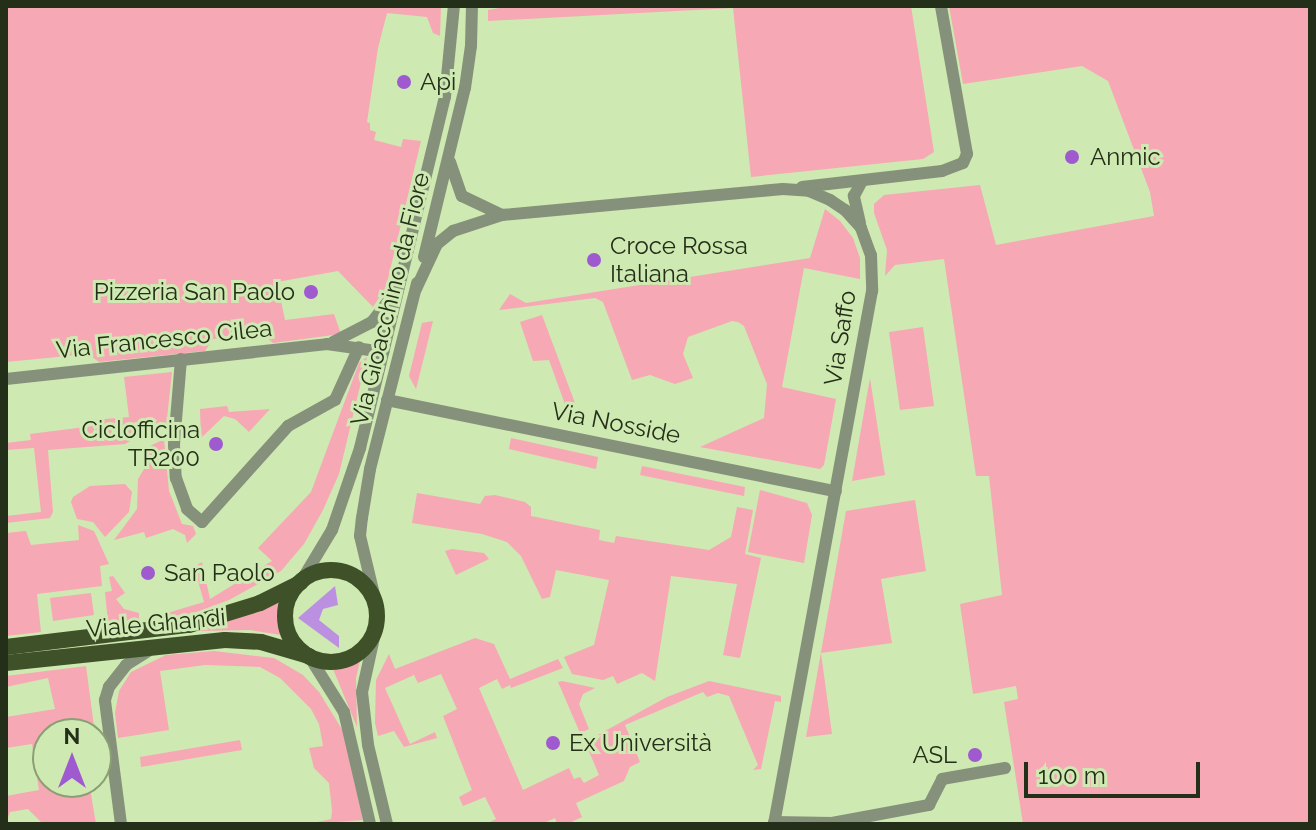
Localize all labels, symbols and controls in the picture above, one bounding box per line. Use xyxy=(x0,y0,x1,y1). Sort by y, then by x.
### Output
place label: Api xyxy=(420,68,456,96)
marker: Api xyxy=(395,73,413,91)
place label: Anmic xyxy=(1090,143,1161,171)
marker: Anmic xyxy=(1061,146,1083,168)
street label: Via Gioacchino da Fiore xyxy=(345,169,435,429)
place label: Croce Rossa Italiana xyxy=(610,232,748,288)
marker: Croce Rossa Italiana xyxy=(585,251,603,269)
place label: Pizzeria San Paolo xyxy=(94,278,295,306)
marker: Pizzeria San Paolo xyxy=(302,283,320,301)
street label: Via Saffo xyxy=(818,288,862,388)
street label: Via Francesco Cilea xyxy=(55,313,273,365)
street label: Via Nosside xyxy=(549,396,683,450)
place label: Ciclofficina TR200 xyxy=(81,416,200,472)
marker: Ciclofficina TR200 xyxy=(207,435,225,453)
place label: San Paolo xyxy=(164,559,275,587)
marker: San Paolo xyxy=(139,564,157,582)
street label: Viale Ghandi xyxy=(85,603,227,643)
north arrow xyxy=(32,718,112,798)
text: N xyxy=(64,723,80,749)
place label: Ex Università xyxy=(569,729,712,757)
marker: Ex Università xyxy=(544,734,562,752)
place label: ASL xyxy=(912,741,957,769)
marker: ASL xyxy=(964,744,986,766)
scale bar xyxy=(1028,746,1204,796)
text: 100 m xyxy=(1038,761,1106,790)

